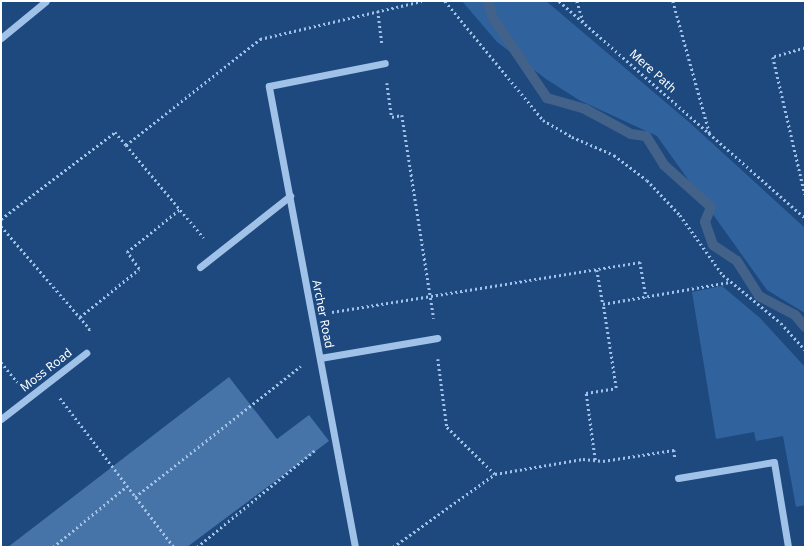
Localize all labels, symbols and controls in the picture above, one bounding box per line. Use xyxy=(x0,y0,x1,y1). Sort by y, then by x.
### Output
street label: Mere Path xyxy=(627,46,679,96)
street label: Archer Road xyxy=(309,279,337,349)
street label: Moss Road xyxy=(17,345,75,395)

